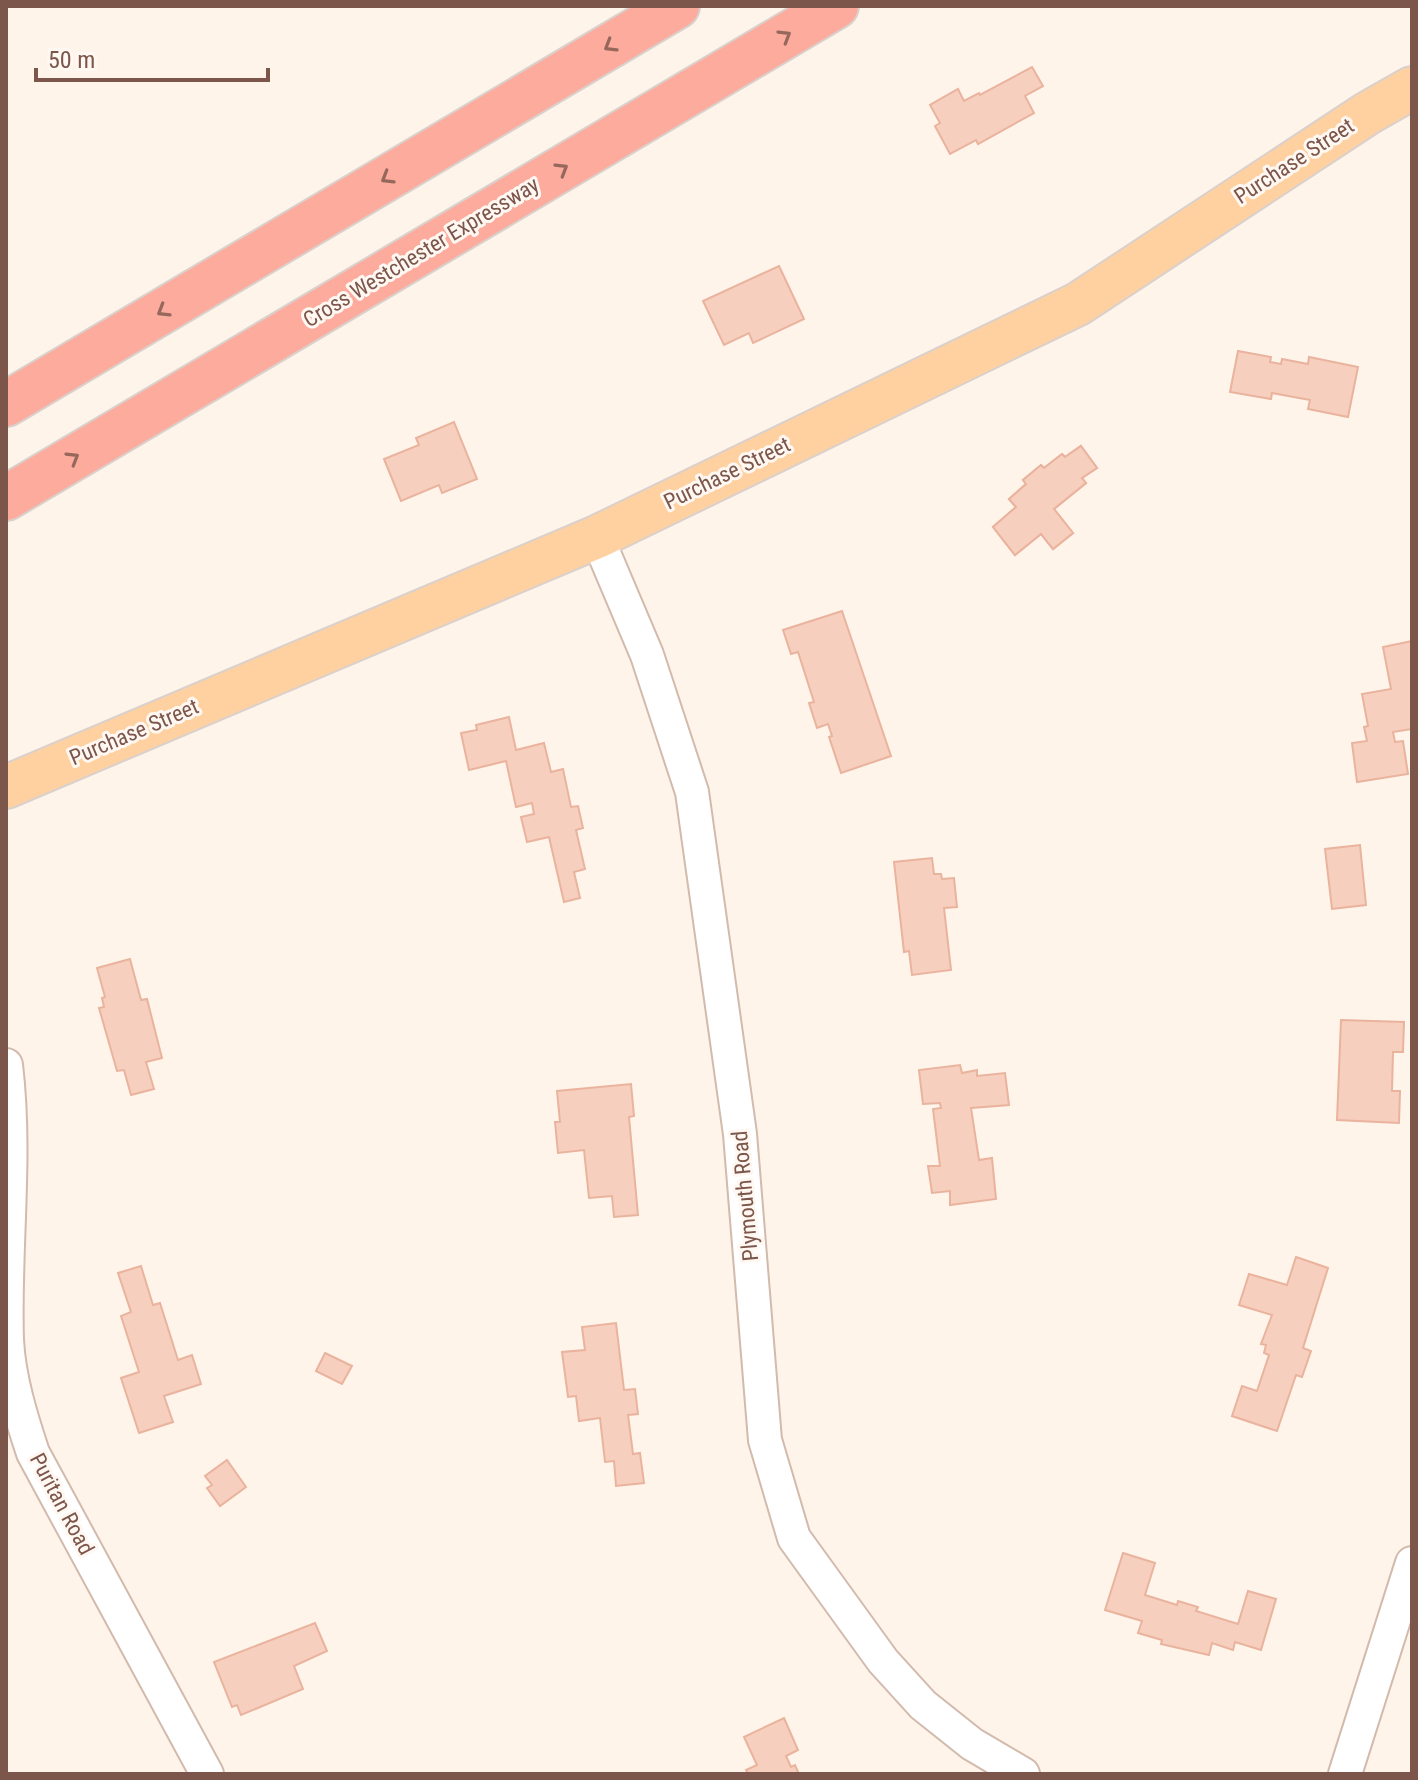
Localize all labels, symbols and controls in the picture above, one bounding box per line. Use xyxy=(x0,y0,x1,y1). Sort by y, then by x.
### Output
one-way arrow xyxy=(776,30,791,46)
scale bar xyxy=(36,32,268,82)
one-way arrow xyxy=(604,36,619,52)
text: 50 m xyxy=(48,46,95,74)
street label: Purchase Street xyxy=(1229,113,1359,209)
one-way arrow xyxy=(553,163,568,179)
one-way arrow xyxy=(381,168,396,184)
street label: Cross Westchester Expressway xyxy=(299,172,543,332)
one-way arrow xyxy=(157,301,172,317)
street label: Purchase Street xyxy=(660,432,794,514)
one-way arrow xyxy=(64,452,79,468)
street label: Purchase Street xyxy=(66,694,202,770)
street label: Plymouth Road xyxy=(727,1130,763,1262)
street label: Puritan Road xyxy=(25,1449,99,1559)

